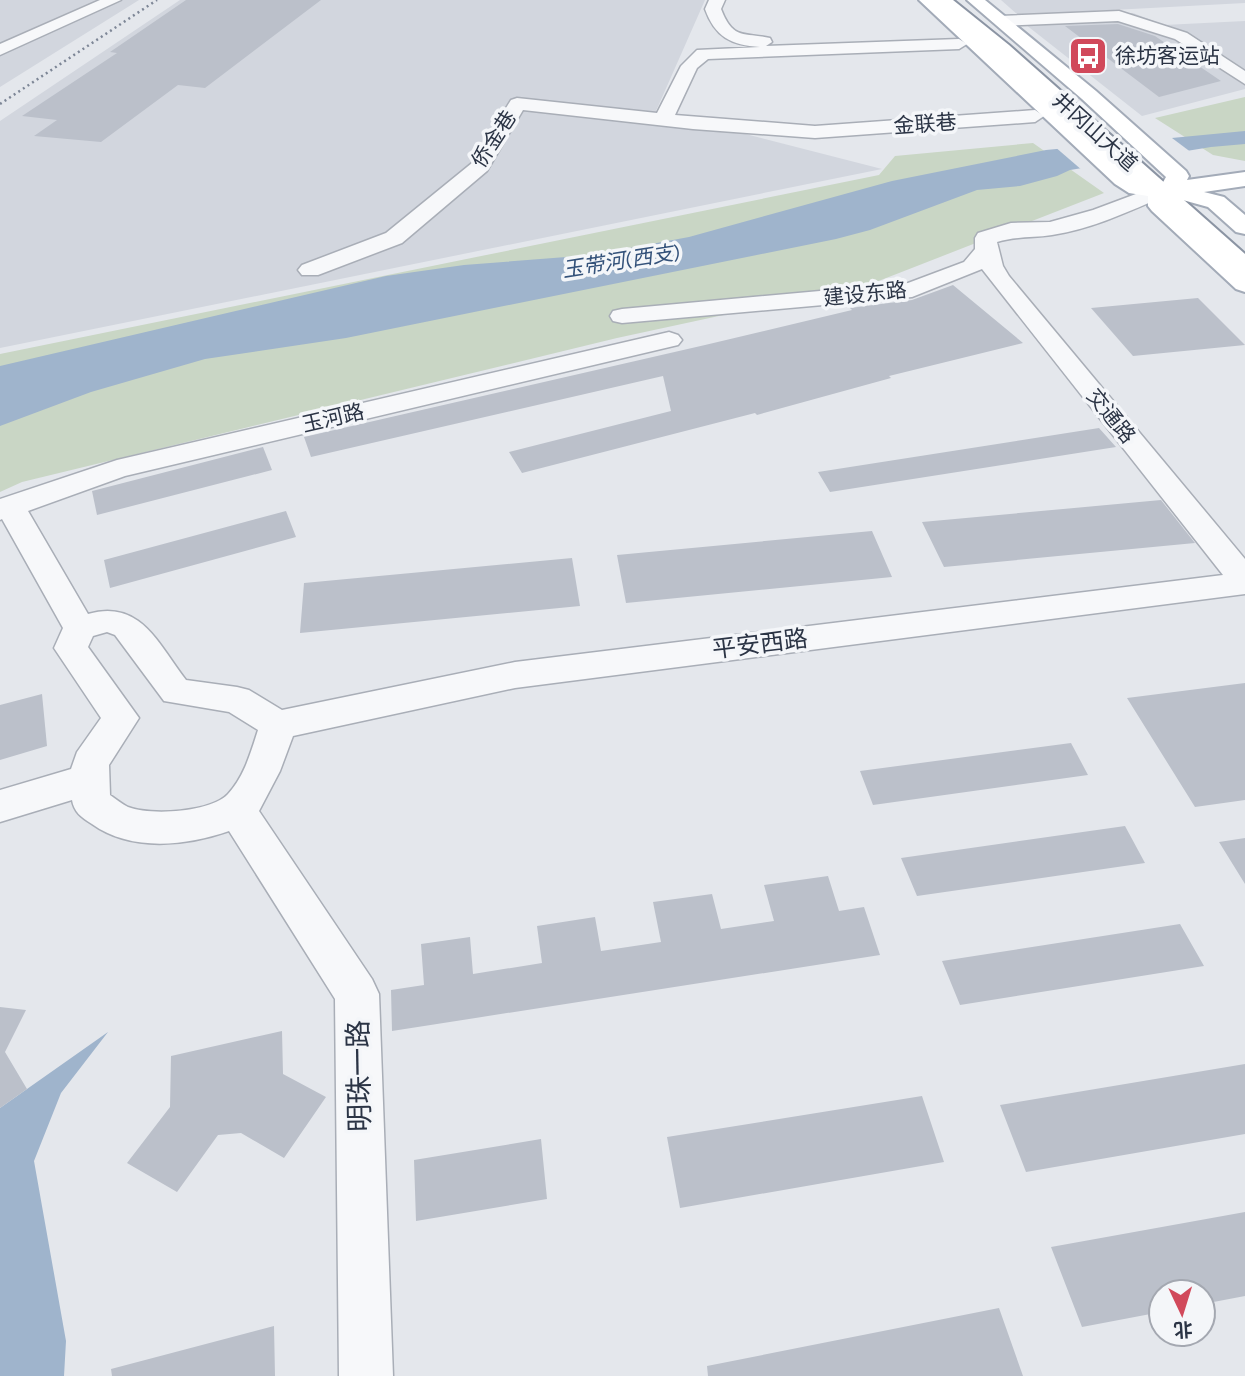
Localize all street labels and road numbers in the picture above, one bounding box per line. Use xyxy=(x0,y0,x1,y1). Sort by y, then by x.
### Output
street label: 井冈山大道 xyxy=(1048,88,1142,176)
street label: 侨金巷 xyxy=(467,106,521,172)
street label: 金联巷 xyxy=(893,110,957,138)
street label: 建设东路 xyxy=(822,278,908,310)
street label: 交通路 xyxy=(1082,384,1140,448)
street label: 玉河路 xyxy=(300,399,366,437)
street label: 平安西路 xyxy=(711,624,809,664)
street label: 明珠一路 xyxy=(342,1020,376,1132)

